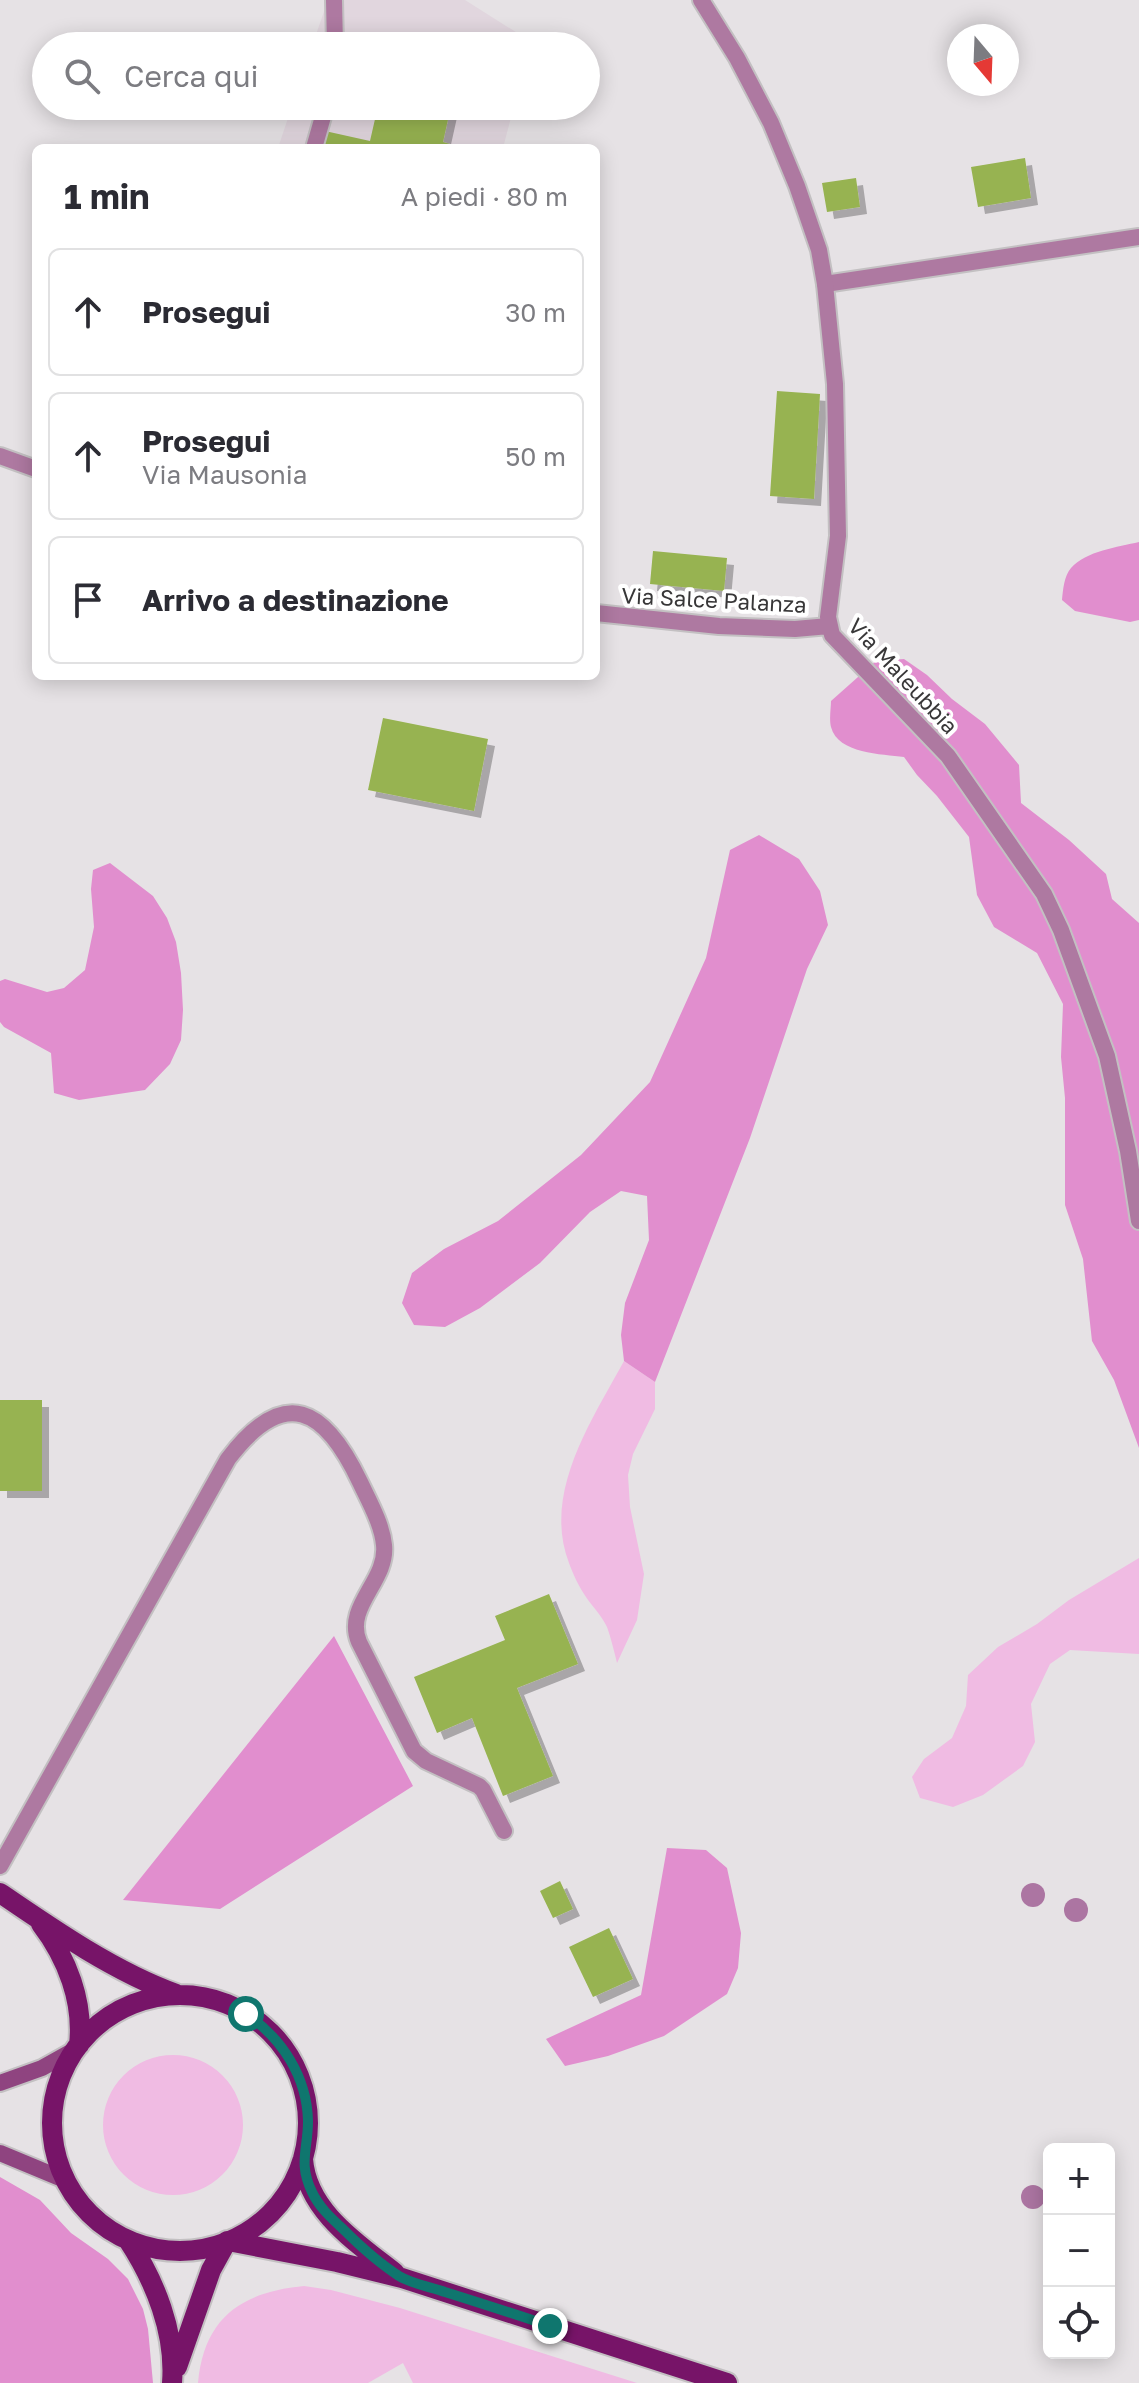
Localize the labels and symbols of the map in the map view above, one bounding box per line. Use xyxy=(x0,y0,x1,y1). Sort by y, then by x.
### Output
north arrow xyxy=(947,24,1019,96)
street label: Via Salce Palanza xyxy=(621,581,807,618)
street label: Via Maleubbia xyxy=(843,612,964,739)
route start xyxy=(228,1996,264,2032)
route end xyxy=(532,2308,568,2344)

